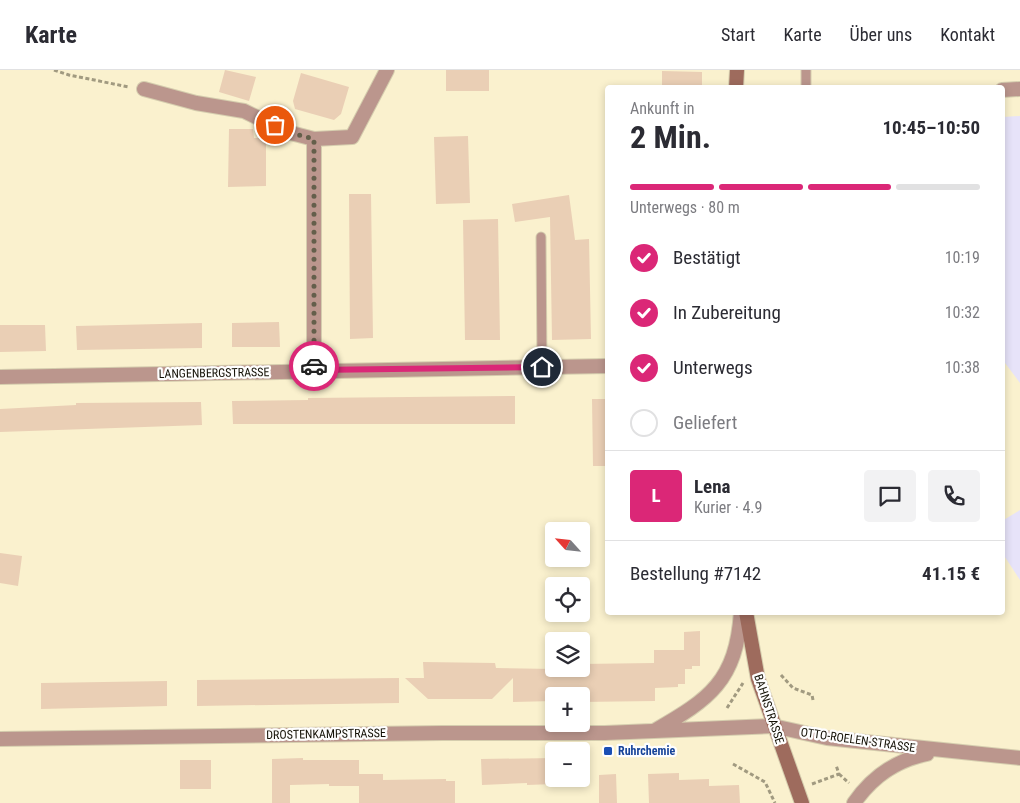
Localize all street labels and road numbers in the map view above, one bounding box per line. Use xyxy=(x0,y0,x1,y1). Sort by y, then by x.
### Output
street label: LANGENBERGSTRASSE xyxy=(158,365,270,381)
street label: BAHNSTRASSE xyxy=(751,672,787,746)
street label: OTTO-ROELEN-STRASSE xyxy=(800,725,916,755)
street label: DROSTENKAMPSTRASSE xyxy=(266,726,386,742)

